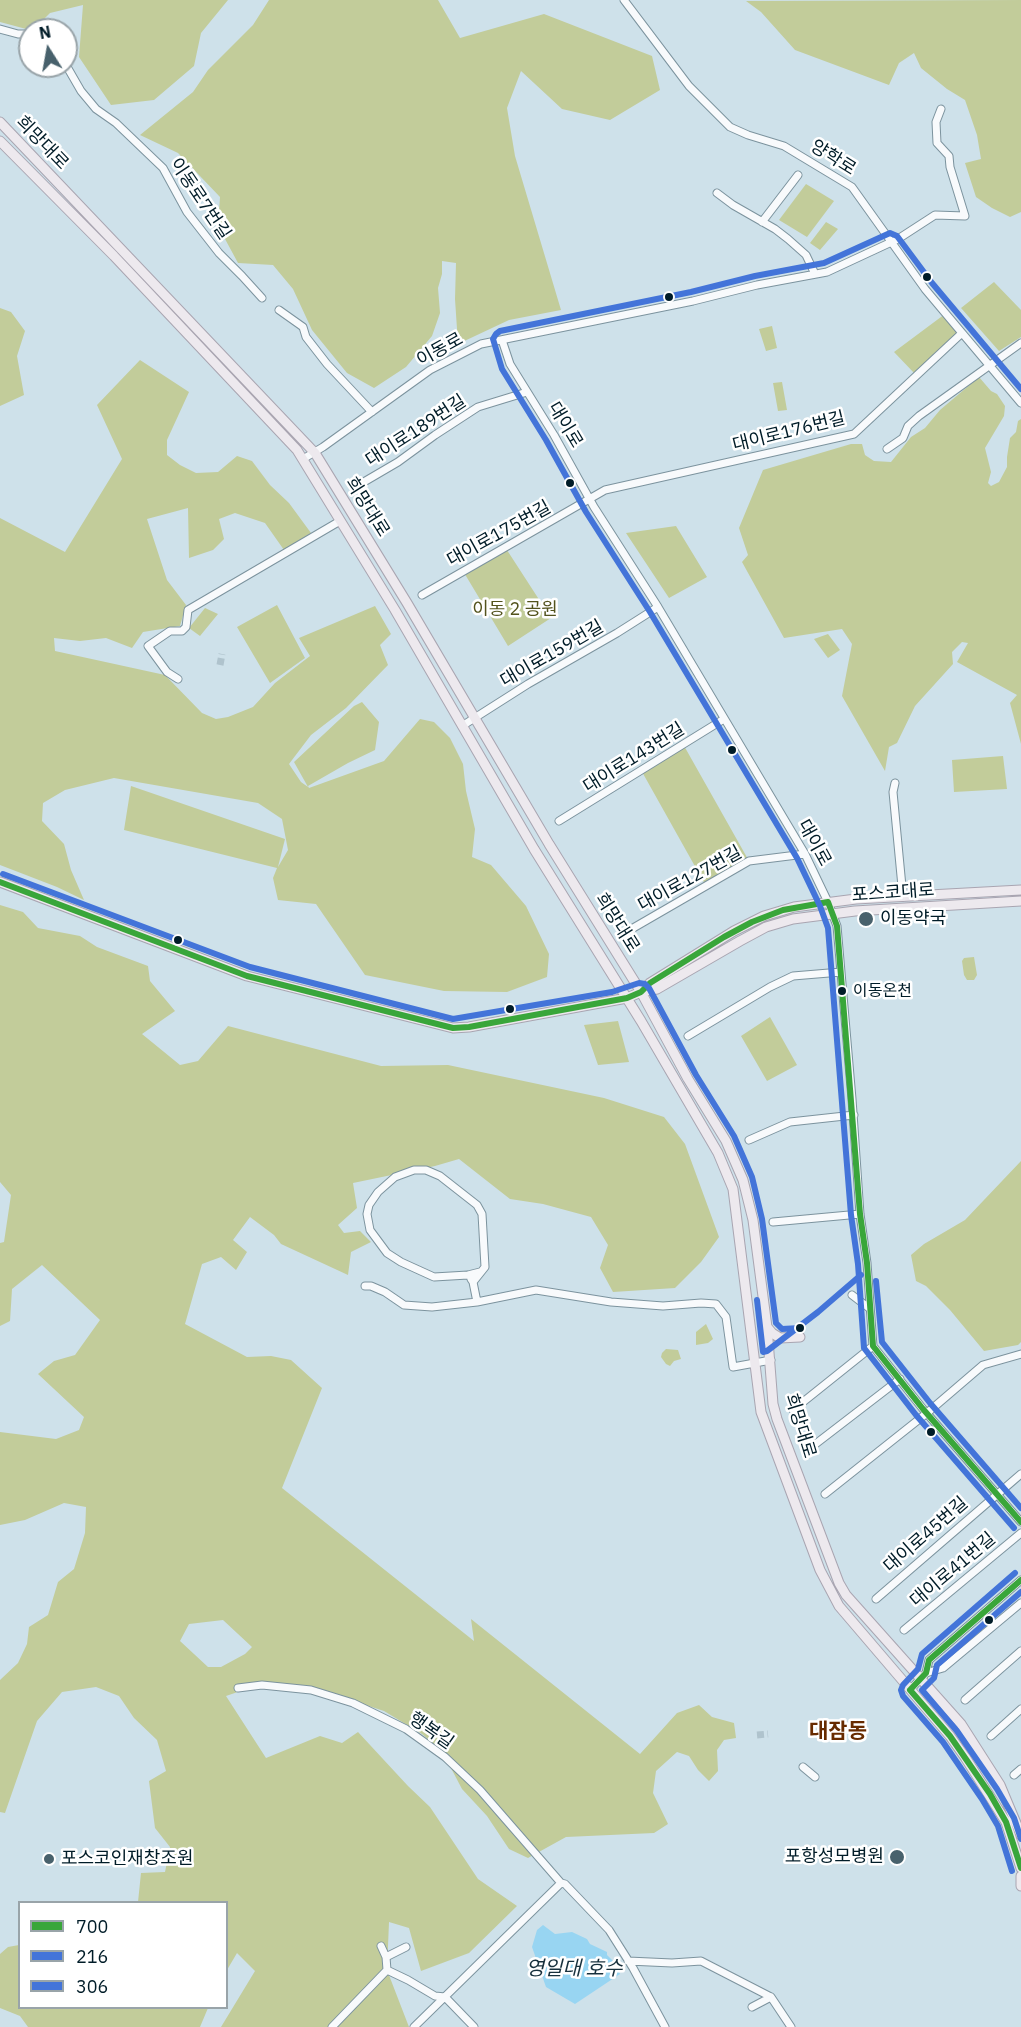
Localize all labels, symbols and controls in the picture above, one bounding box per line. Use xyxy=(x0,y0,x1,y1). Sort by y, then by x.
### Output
north arrow xyxy=(18,18,78,78)
text: N xyxy=(37,21,53,43)
street label: 희망대로 xyxy=(11,112,73,174)
street label: 양학로 xyxy=(806,136,860,180)
street label: 이동로7번길 xyxy=(165,154,235,244)
unlabelled marker xyxy=(921,271,933,283)
unlabelled marker xyxy=(663,291,675,303)
street label: 이동로 xyxy=(413,329,467,371)
street label: 대이로189번길 xyxy=(362,391,470,471)
street label: 대이로 xyxy=(543,398,587,452)
street label: 대이로176번길 xyxy=(730,408,848,456)
street label: 희망대로 xyxy=(340,473,394,541)
unlabelled marker xyxy=(564,477,576,489)
street label: 대이로175번길 xyxy=(443,497,555,571)
park label: 이동 2 공원 xyxy=(472,599,558,621)
street label: 대이로159번길 xyxy=(497,616,607,692)
street label: 대이로143번길 xyxy=(579,718,689,798)
unlabelled marker xyxy=(726,744,738,756)
street label: 대이로 xyxy=(793,816,835,870)
street label: 대이로127번길 xyxy=(634,842,746,916)
street label: 포스코대로 xyxy=(851,879,935,907)
street label: 희망대로 xyxy=(590,889,644,957)
place label: 이동약국 xyxy=(880,908,946,930)
marker: 이동약국 xyxy=(857,910,875,928)
unlabelled marker xyxy=(172,934,184,946)
place label: 이동온천 xyxy=(853,981,912,1001)
marker: 이동온천 xyxy=(836,985,848,997)
unlabelled marker xyxy=(504,1003,516,1015)
unlabelled marker xyxy=(794,1322,806,1334)
street label: 희망대로 xyxy=(780,1391,820,1461)
unlabelled marker xyxy=(925,1426,937,1438)
street label: 대이로45번길 xyxy=(880,1493,972,1577)
street label: 대이로41번길 xyxy=(906,1528,1000,1612)
unlabelled marker xyxy=(983,1614,995,1626)
street label: 행복길 xyxy=(404,1708,458,1754)
district label: 대잠동 xyxy=(809,1719,867,1745)
place label: 포항성모병원 xyxy=(785,1846,884,1868)
place label: 포스코인재창조원 xyxy=(61,1848,193,1870)
marker: 포항성모병원 xyxy=(888,1848,906,1866)
marker: 포스코인재창조원 xyxy=(42,1852,56,1866)
legend xyxy=(18,1901,228,2009)
text: 700 xyxy=(76,1915,108,1938)
text: 216 xyxy=(76,1945,108,1968)
water label: 영일대 호수 xyxy=(526,1957,622,1981)
text: 306 xyxy=(76,1975,108,1998)

